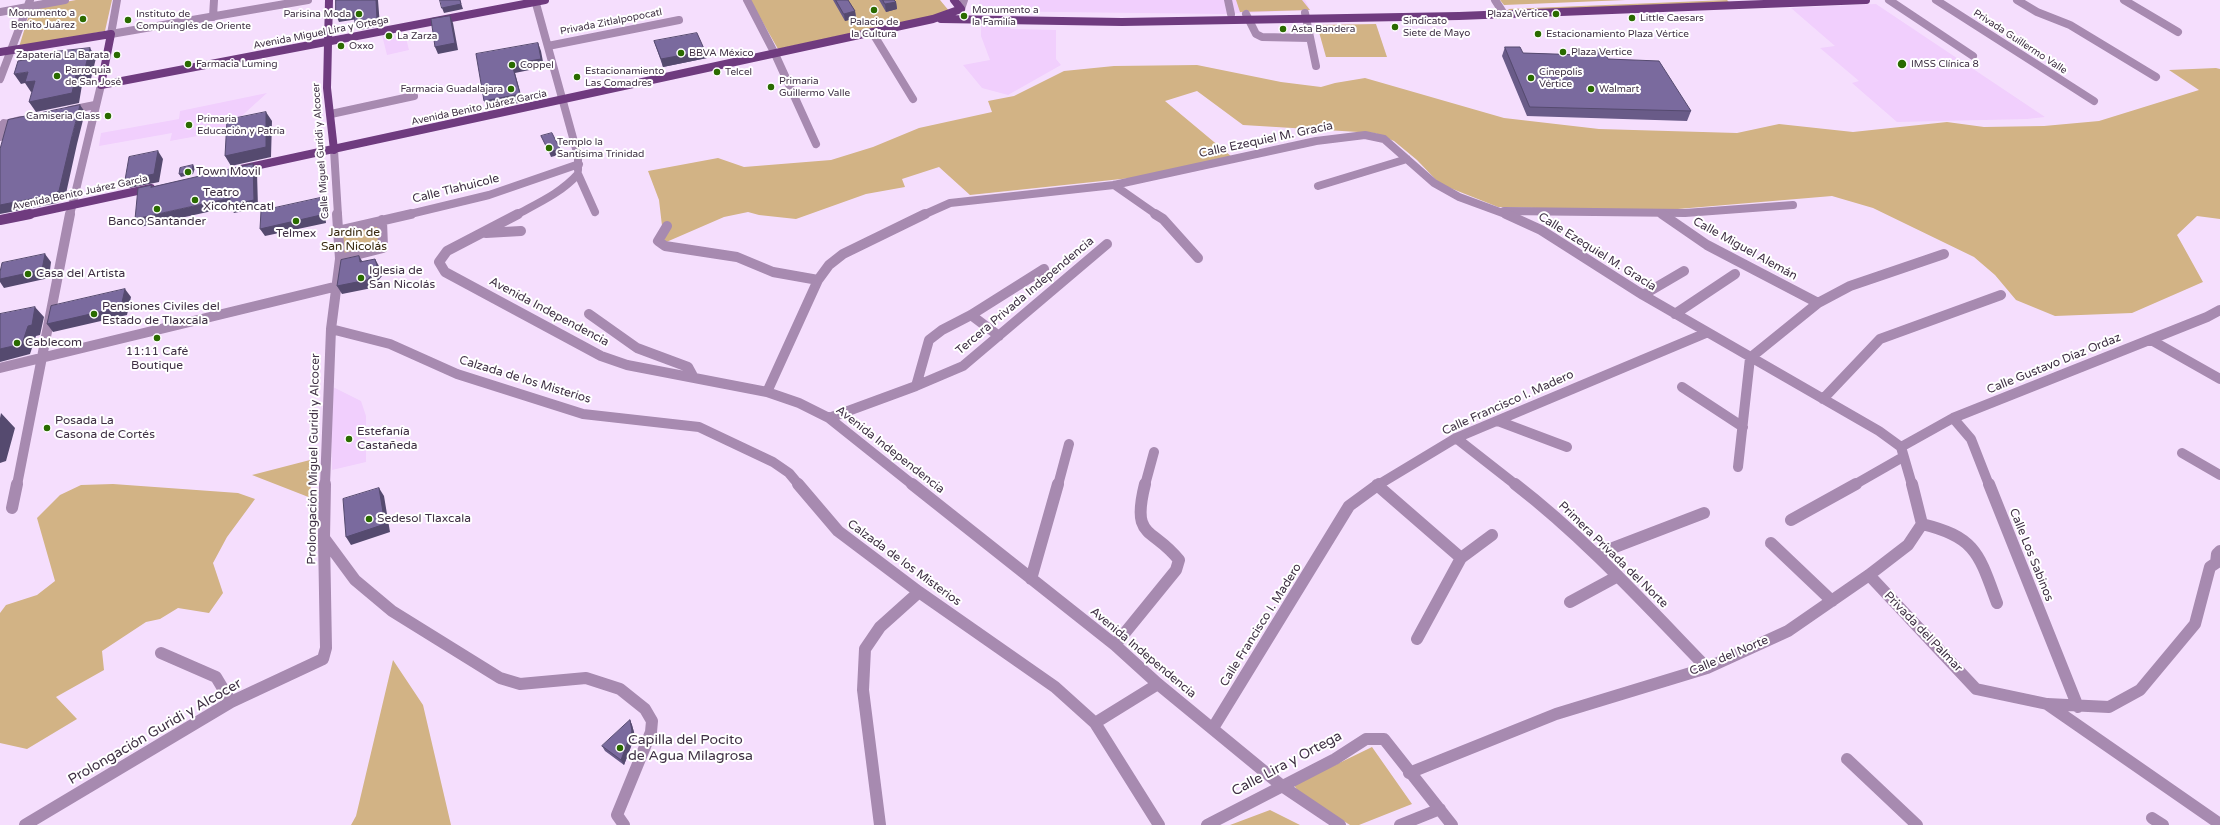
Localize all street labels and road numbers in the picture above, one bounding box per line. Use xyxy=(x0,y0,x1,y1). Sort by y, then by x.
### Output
street label: Privada Zitlalpopocatl xyxy=(559,6,663,38)
street label: Privada Guillermo Valle xyxy=(1971,7,2069,77)
street label: Avenida Miguel Lira y Ortega xyxy=(252,14,390,52)
street label: Calle Miguel Guridi y Alcocer xyxy=(310,83,332,219)
street label: Avenida Benito Juárez García xyxy=(410,88,548,128)
street label: Calle Ezequiel M. Gracía xyxy=(1198,119,1334,161)
street label: Calle Tlahuicole xyxy=(411,171,501,207)
street label: Avenida Benito Juárez García xyxy=(11,173,149,213)
street label: Calle Ezequiel M. Gracía xyxy=(1535,210,1659,294)
street label: Calle Miguel Alemán xyxy=(1690,214,1800,284)
street label: Tercera Privada Independencia xyxy=(953,234,1097,358)
street label: Avenida Independencia xyxy=(487,274,611,350)
street label: Calle Gustavo Díaz Ordaz xyxy=(1985,331,2123,397)
street label: Prolongación Miguel Guridi y Alcocer xyxy=(305,353,323,565)
street label: Calzada de los Misterios xyxy=(457,353,593,407)
street label: Calle Francisco I. Madero xyxy=(1440,367,1576,439)
street label: Avenida Independencia xyxy=(833,403,947,497)
street label: Primera Privada del Norte xyxy=(1555,499,1671,611)
street label: Calle Los Sabinos xyxy=(2006,506,2056,604)
street label: Calzada de los Misterios xyxy=(844,517,964,609)
street label: Calle Francisco I. Madero xyxy=(1217,561,1305,689)
street label: Privada del Palmar xyxy=(1881,589,1965,675)
street label: Avenida Independencia xyxy=(1087,604,1199,702)
street label: Calle del Norte xyxy=(1687,633,1771,679)
street label: Prolongación Guridi y Alcocer xyxy=(65,675,245,789)
street label: Calle Lira y Ortega xyxy=(1229,728,1345,800)

